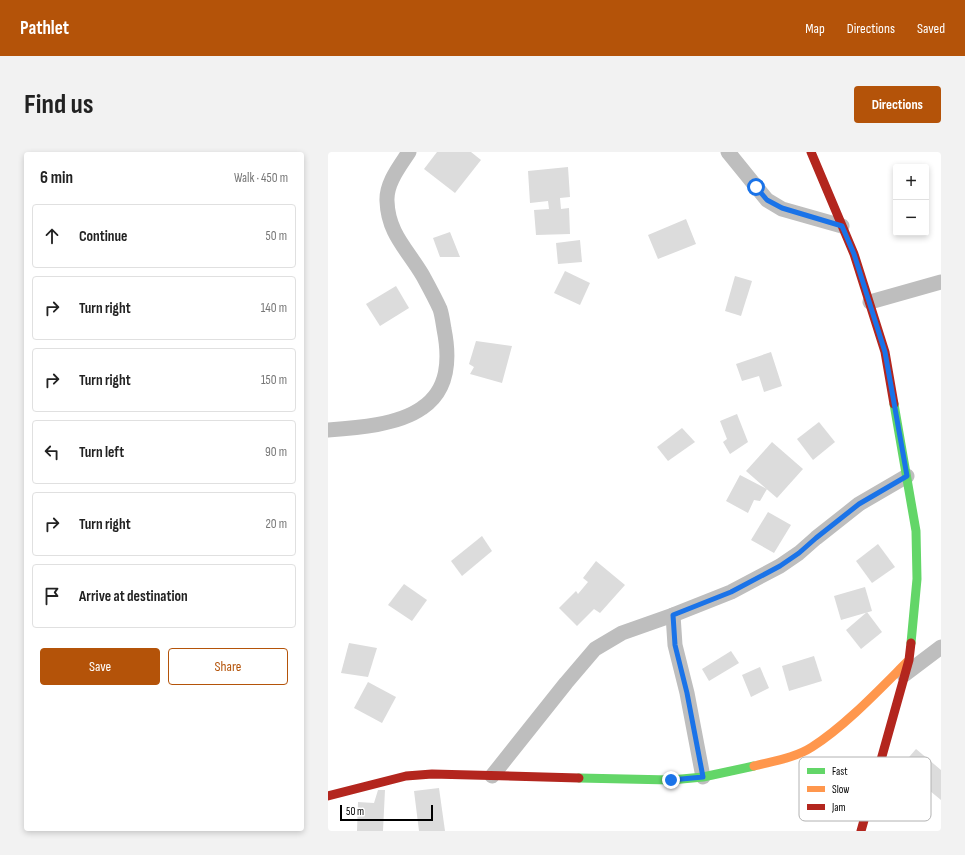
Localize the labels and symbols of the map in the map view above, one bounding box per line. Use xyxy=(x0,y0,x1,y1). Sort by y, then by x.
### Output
route start xyxy=(747,178,765,196)
legend xyxy=(799,757,931,821)
text: Fast xyxy=(832,765,848,778)
route end xyxy=(662,771,680,789)
text: Slow xyxy=(832,783,849,796)
text: Jam xyxy=(831,801,846,814)
scale bar xyxy=(340,803,433,822)

